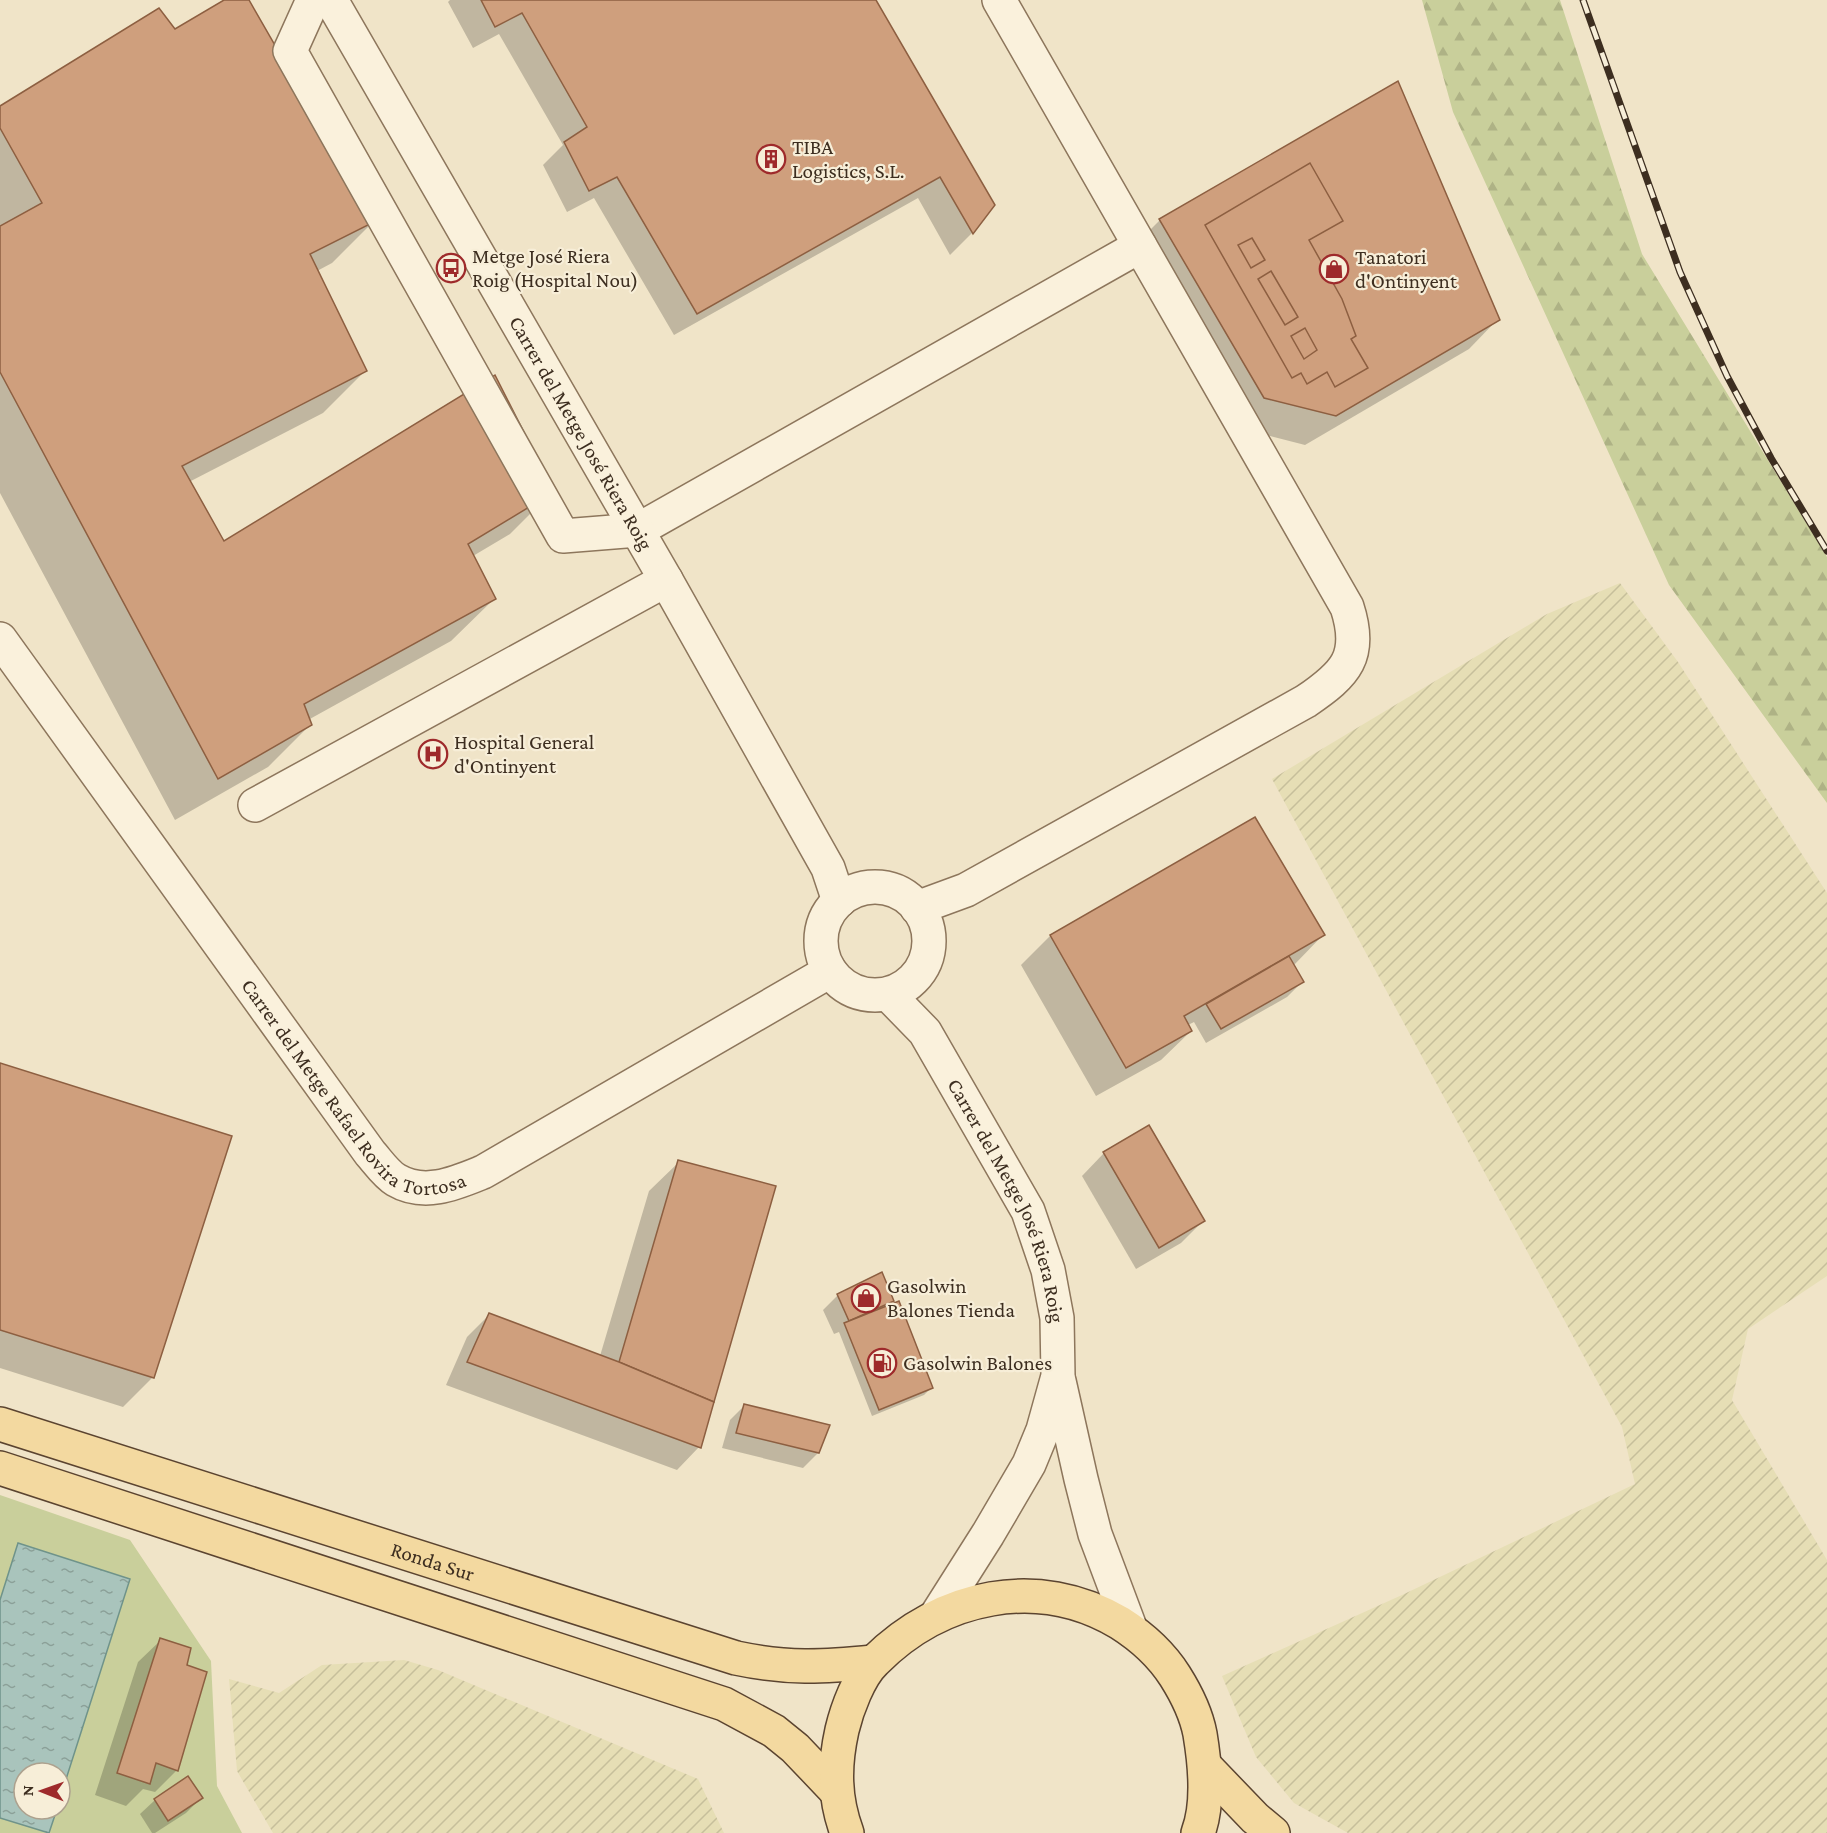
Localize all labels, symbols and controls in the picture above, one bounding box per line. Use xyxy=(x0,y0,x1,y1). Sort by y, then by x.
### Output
place label: TIBA Logistics, S.L. xyxy=(792,135,905,183)
building icon: TIBA Logistics, S.L. xyxy=(755,143,787,175)
place label: Metge José Riera Roig (Hospital Nou) xyxy=(472,244,638,292)
place label: Tanatori d'Ontinyent xyxy=(1355,245,1458,293)
bus stop icon: Metge José Riera Roig (Hospital Nou) xyxy=(435,252,467,284)
shop icon: Tanatori d'Ontinyent xyxy=(1318,253,1350,285)
street label: Carrer del Metge José Riera Roig xyxy=(504,312,658,554)
place label: Hospital General d'Ontinyent xyxy=(454,730,594,778)
hospital icon: Hospital General d'Ontinyent xyxy=(417,738,449,770)
street label: Carrer del Metge Rafael Rovira Tortosa xyxy=(237,974,469,1200)
street label: Carrer del Metge José Riera Roig xyxy=(942,1074,1070,1325)
place label: Gasolwin Balones Tienda xyxy=(887,1274,1015,1322)
shop icon: Gasolwin Balones Tienda xyxy=(850,1282,882,1314)
fuel station icon: Gasolwin Balones xyxy=(866,1347,898,1379)
place label: Gasolwin Balones xyxy=(903,1351,1052,1375)
street label: Ronda Sur xyxy=(388,1537,478,1586)
north arrow xyxy=(12,1761,72,1821)
text: N xyxy=(19,1785,36,1796)

